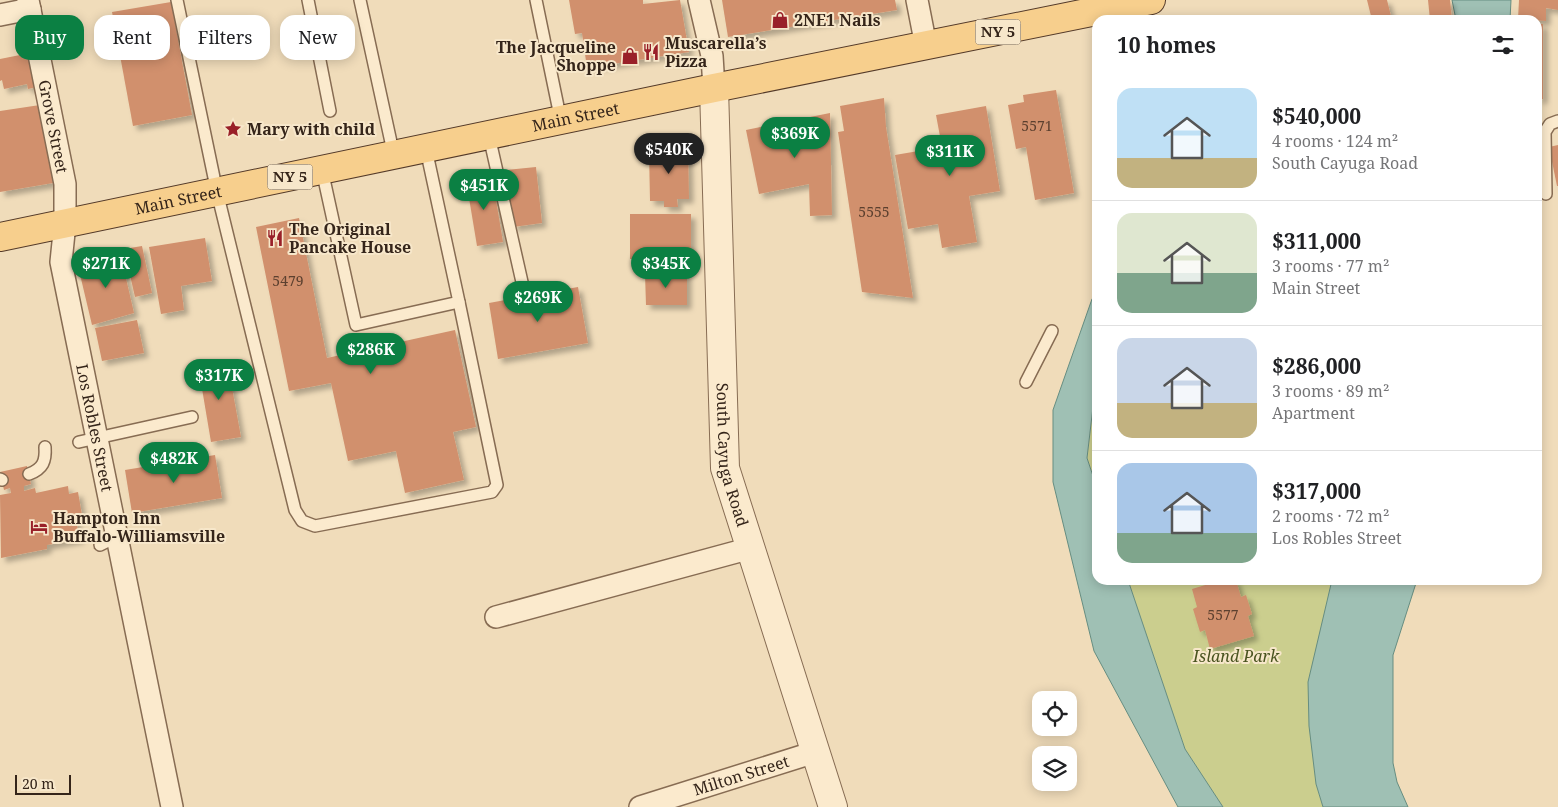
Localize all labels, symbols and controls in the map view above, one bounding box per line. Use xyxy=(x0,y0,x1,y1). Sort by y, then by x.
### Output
place label: 2NE1 Nails xyxy=(794,9,881,31)
shop icon: 2NE1 Nails xyxy=(770,10,790,30)
chip: Buy xyxy=(15,15,84,60)
chip: Rent xyxy=(94,15,170,60)
chip: Filters xyxy=(180,15,270,60)
chip: New xyxy=(280,15,355,60)
road number: NY 5 xyxy=(976,20,1020,44)
text: 10 homes xyxy=(1117,31,1216,59)
icon: filters xyxy=(1489,31,1517,59)
place label: Muscarella’s Pizza xyxy=(665,32,767,72)
place label: The Jacqueline Shoppe xyxy=(496,36,616,76)
restaurant icon: Muscarella’s Pizza xyxy=(641,42,661,62)
shop icon: The Jacqueline Shoppe xyxy=(620,46,640,66)
street label: Grove Street xyxy=(33,78,74,176)
street label: Main Street xyxy=(530,97,621,137)
text: $540,000 xyxy=(1272,102,1361,130)
icon: home xyxy=(1157,108,1217,168)
pin: $369K xyxy=(760,116,830,159)
house number: 5571 xyxy=(1021,116,1053,135)
place label: Mary with child xyxy=(247,118,376,140)
place icon: Mary with child xyxy=(223,119,243,139)
text: $369K xyxy=(771,122,819,144)
text: 4 rooms · 124 m² xyxy=(1272,130,1398,152)
pin: $540K xyxy=(634,132,704,175)
pin: $311K xyxy=(915,134,985,177)
text: $540K xyxy=(645,138,693,160)
text: $311K xyxy=(926,140,974,162)
text: South Cayuga Road xyxy=(1272,152,1418,174)
road number: NY 5 xyxy=(268,164,312,190)
pin: $451K xyxy=(449,168,519,211)
text: $451K xyxy=(460,174,508,196)
street label: Main Street xyxy=(133,180,224,220)
house number: 5555 xyxy=(858,202,890,221)
place label: The Original Pancake House xyxy=(289,218,411,258)
text: $311,000 xyxy=(1272,227,1361,255)
restaurant icon: The Original Pancake House xyxy=(265,228,285,248)
icon: home xyxy=(1157,233,1217,293)
pin: $271K xyxy=(71,246,141,289)
pin: $345K xyxy=(631,246,701,289)
text: $271K xyxy=(82,252,130,274)
text: $345K xyxy=(642,252,690,274)
text: 3 rooms · 77 m² xyxy=(1272,255,1389,277)
house number: 5479 xyxy=(272,271,304,290)
text: Main Street xyxy=(1272,277,1360,299)
pin: $269K xyxy=(503,280,573,323)
text: $269K xyxy=(514,286,562,308)
pin: $286K xyxy=(336,332,406,375)
text: $286K xyxy=(347,338,395,360)
text: $286,000 xyxy=(1272,352,1361,380)
pin: $317K xyxy=(184,358,254,401)
icon: home xyxy=(1157,358,1217,418)
street label: Los Robles Street xyxy=(71,362,119,494)
text: $317K xyxy=(195,364,243,386)
text: 3 rooms · 89 m² xyxy=(1272,380,1389,402)
street label: South Cayuga Road xyxy=(712,382,754,530)
text: Apartment xyxy=(1272,402,1355,424)
pin: $482K xyxy=(139,442,209,484)
text: $482K xyxy=(150,447,198,469)
text: $317,000 xyxy=(1272,477,1361,505)
icon: home xyxy=(1157,483,1217,543)
text: 2 rooms · 72 m² xyxy=(1272,505,1389,527)
place label: Hampton Inn Buffalo-Williamsville xyxy=(53,507,225,547)
hotel icon: Hampton Inn Buffalo-Williamsville xyxy=(29,517,49,537)
text: Los Robles Street xyxy=(1272,527,1402,549)
house number: 5577 xyxy=(1207,605,1239,624)
park label: Island Park xyxy=(1192,645,1280,667)
map controls xyxy=(1032,691,1077,791)
button: locate xyxy=(1032,691,1077,736)
button: layers xyxy=(1032,746,1077,791)
street label: Milton Street xyxy=(691,750,792,801)
scale bar xyxy=(15,772,71,795)
text: 20 m xyxy=(22,774,55,793)

